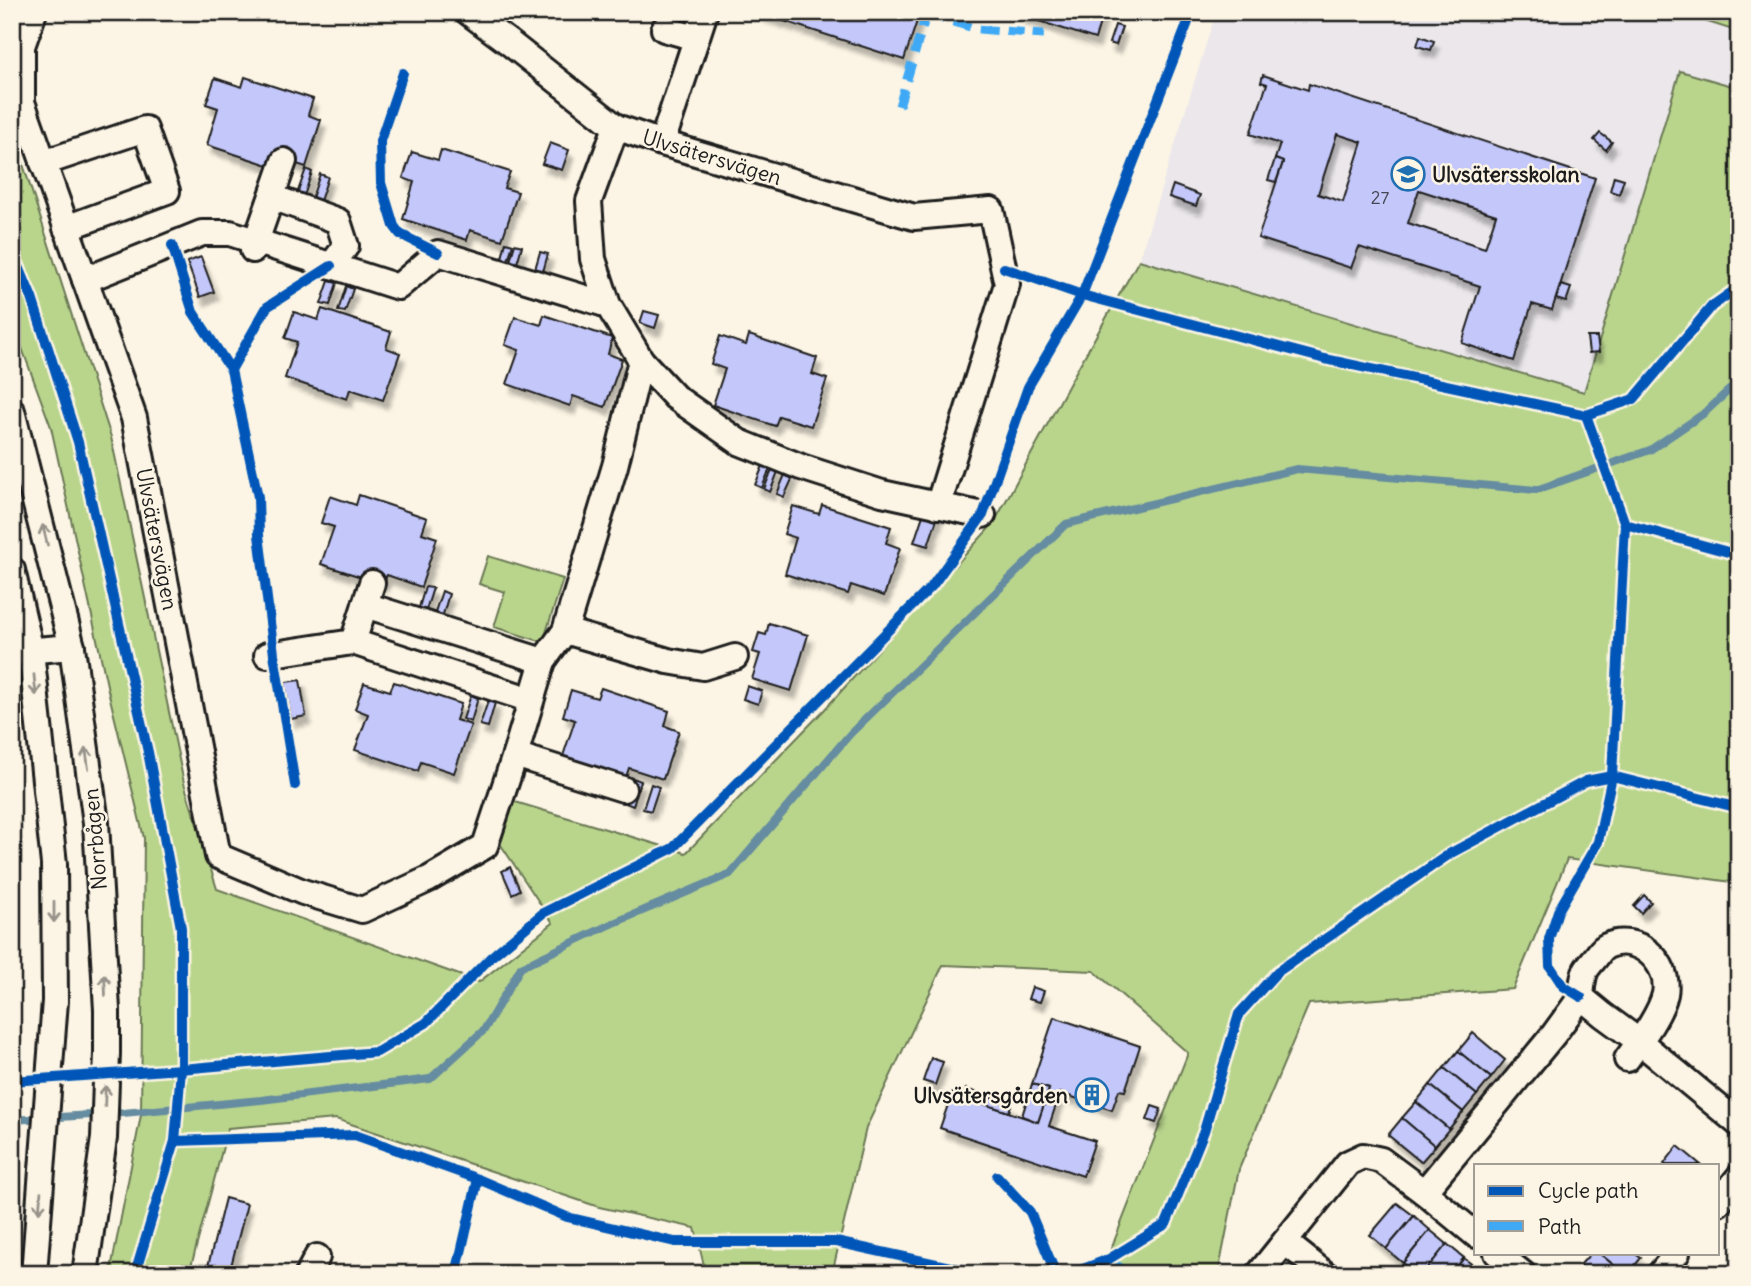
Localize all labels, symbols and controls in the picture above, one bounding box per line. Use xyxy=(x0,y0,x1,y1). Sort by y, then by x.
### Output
street label: Ulvsätersvägen xyxy=(639,123,785,191)
school or university icon: Ulvsätersskolan xyxy=(1389,155,1427,193)
place label: Ulvsätersskolan xyxy=(1432,161,1580,188)
house number: 27 xyxy=(1371,186,1390,209)
street label: Ulvsätersvägen xyxy=(130,466,184,612)
one-way arrow xyxy=(38,524,51,547)
one-way arrow xyxy=(28,673,41,696)
one-way arrow xyxy=(81,747,94,770)
street label: Norrbågen xyxy=(77,787,113,891)
one-way arrow xyxy=(47,900,61,923)
one-way arrow xyxy=(98,974,111,997)
building icon: Ulvsätersgården xyxy=(1073,1076,1111,1114)
place label: Ulvsätersgården xyxy=(913,1082,1068,1109)
one-way arrow xyxy=(99,1084,112,1107)
legend xyxy=(1474,1164,1720,1254)
text: Cycle path xyxy=(1538,1177,1638,1204)
one-way arrow xyxy=(33,1190,46,1212)
text: Path xyxy=(1538,1213,1581,1240)

